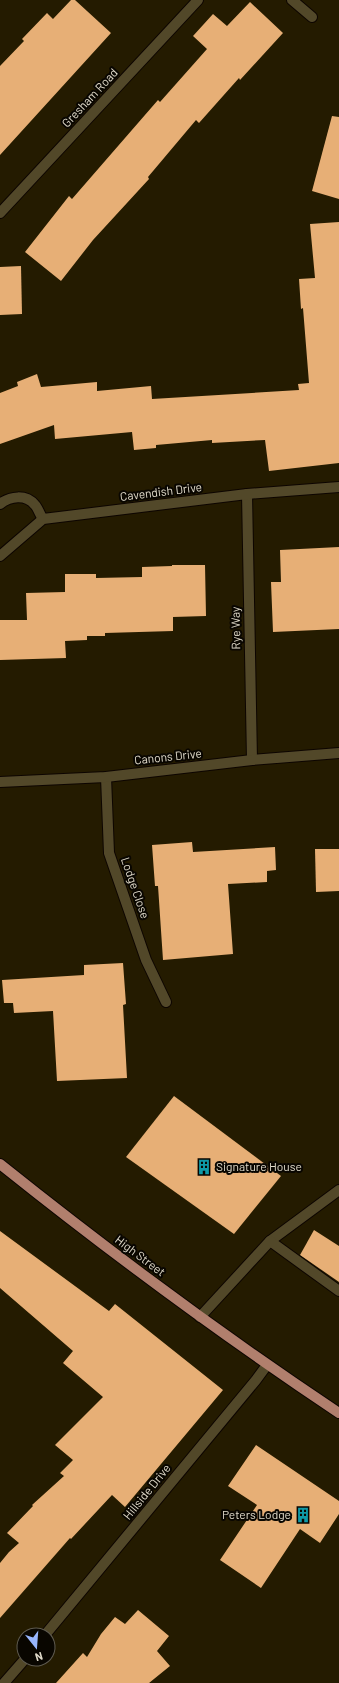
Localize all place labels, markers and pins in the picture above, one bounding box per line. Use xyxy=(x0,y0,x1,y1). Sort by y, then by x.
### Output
building icon: Signature House xyxy=(195,1158,213,1176)
place label: Signature House xyxy=(216,1159,302,1173)
building icon: Peters Lodge xyxy=(294,1506,312,1524)
place label: Peters Lodge xyxy=(222,1507,291,1521)

